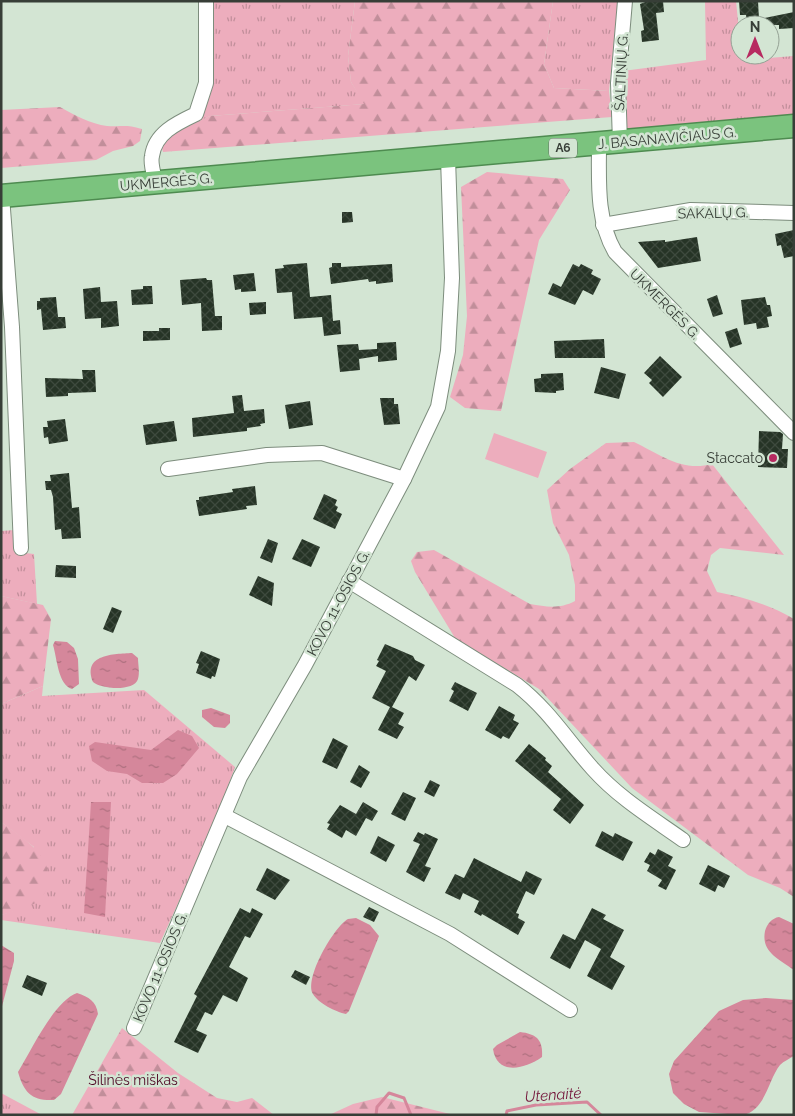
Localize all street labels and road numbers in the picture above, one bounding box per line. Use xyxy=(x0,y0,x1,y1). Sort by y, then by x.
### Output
street label: ŠALTINIŲ G. xyxy=(609,33,631,111)
street label: J. BASANAVIČIAUS G. xyxy=(597,122,737,152)
road number: A6 xyxy=(549,138,577,158)
street label: UKMERGĖS G. xyxy=(119,168,213,194)
street label: SAKALŲ G. xyxy=(677,204,749,222)
street label: UKMERGĖS G. xyxy=(627,264,705,342)
street label: KOVO 11-OSIOS G. xyxy=(303,547,373,659)
street label: KOVO 11-OSIOS G. xyxy=(130,910,190,1024)

